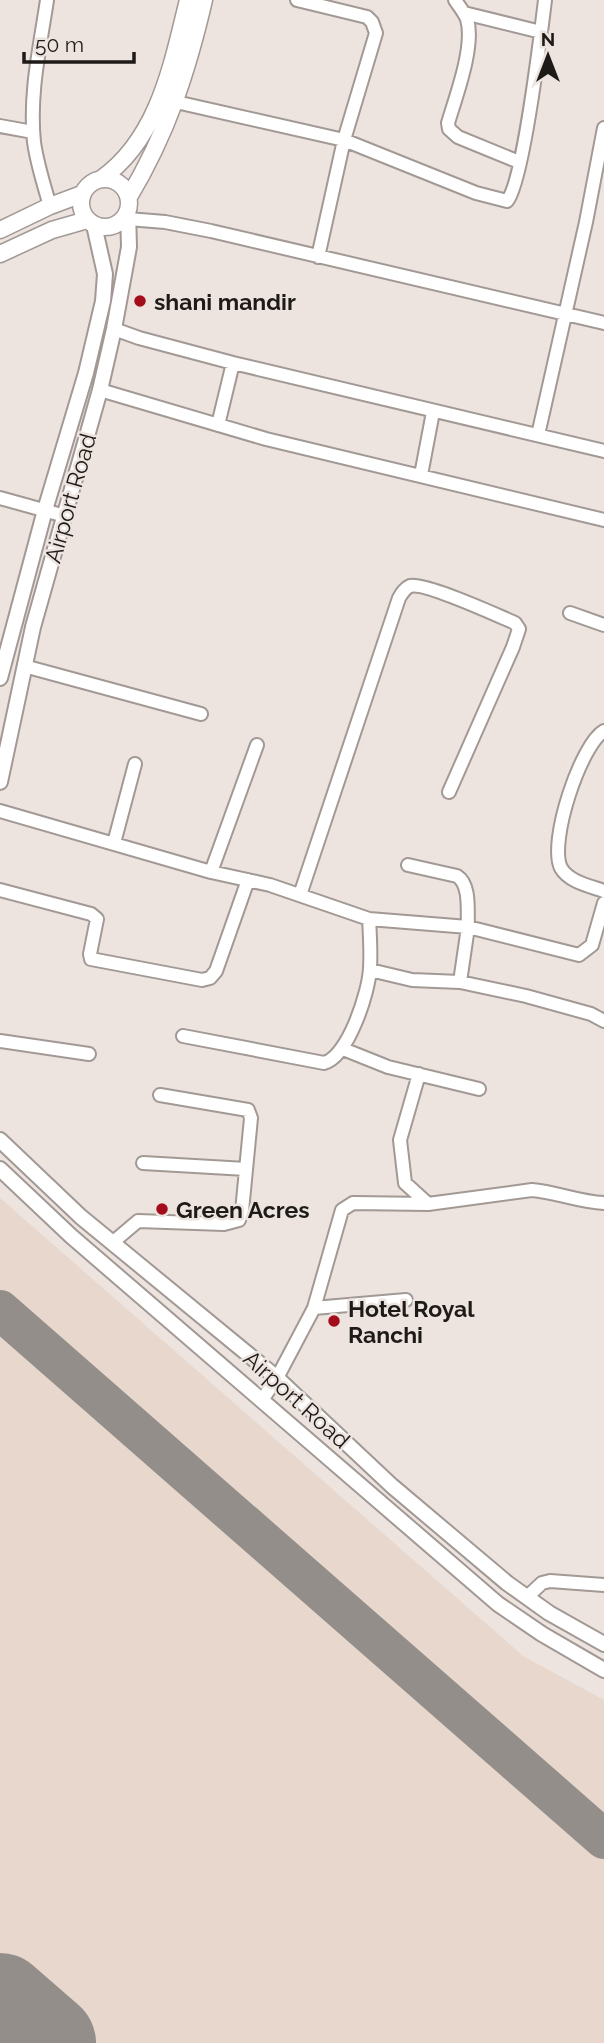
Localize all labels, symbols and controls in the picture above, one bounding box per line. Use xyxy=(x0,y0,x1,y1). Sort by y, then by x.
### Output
scale bar xyxy=(24,21,135,65)
north arrow xyxy=(513,21,583,91)
text: N xyxy=(541,28,555,50)
text: 50 m xyxy=(35,32,84,57)
place label: shani mandir xyxy=(154,288,296,315)
marker: shani mandir xyxy=(132,293,148,309)
street label: Airport Road xyxy=(39,430,101,566)
place label: Green Acres xyxy=(176,1196,310,1223)
marker: Green Acres xyxy=(154,1201,170,1217)
place label: Hotel Royal Ranchi xyxy=(348,1295,475,1348)
marker: Hotel Royal Ranchi xyxy=(326,1313,342,1329)
street label: Airport Road xyxy=(238,1344,356,1454)

